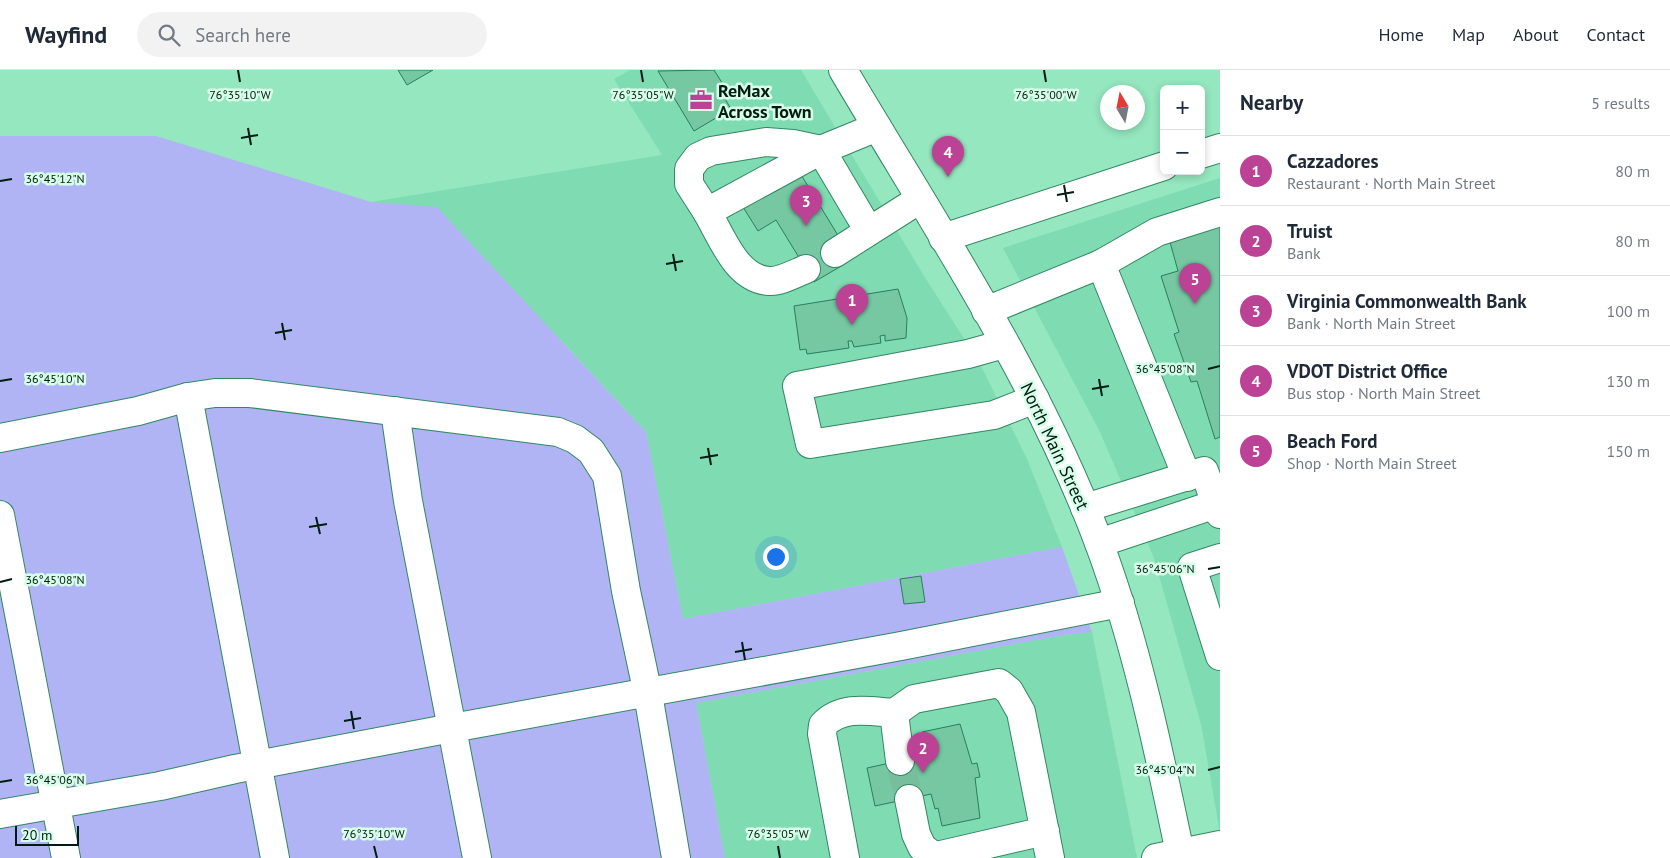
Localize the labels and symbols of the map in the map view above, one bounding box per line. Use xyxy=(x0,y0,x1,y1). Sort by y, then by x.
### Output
place label: ReMax Across Town xyxy=(718,79,812,123)
north arrow xyxy=(1100,85,1145,130)
text: 76°35'10"W xyxy=(209,87,271,102)
text: 76°35'05"W xyxy=(612,87,674,102)
office icon: ReMax Across Town xyxy=(688,87,714,113)
text: 76°35'00"W xyxy=(1015,87,1077,102)
pin: 4 xyxy=(932,136,964,177)
text: 36°45'12"N xyxy=(25,171,85,186)
pin: 3 xyxy=(790,185,822,226)
pin: 5 xyxy=(1179,263,1211,304)
pin: 1 xyxy=(836,284,868,325)
text: 36°45'08"N xyxy=(1135,361,1195,376)
text: 36°45'10"N xyxy=(25,371,85,386)
street label: North Main Street xyxy=(1015,379,1095,513)
your location xyxy=(763,544,789,570)
text: 36°45'06"N xyxy=(1135,561,1195,576)
text: 36°45'08"N xyxy=(25,572,85,587)
pin: 2 xyxy=(907,732,939,773)
text: 36°45'04"N xyxy=(1135,762,1195,777)
text: 36°45'06"N xyxy=(25,772,85,787)
scale bar xyxy=(15,823,79,846)
text: 76°35'10"W xyxy=(343,826,405,841)
text: 76°35'05"W xyxy=(747,826,809,841)

